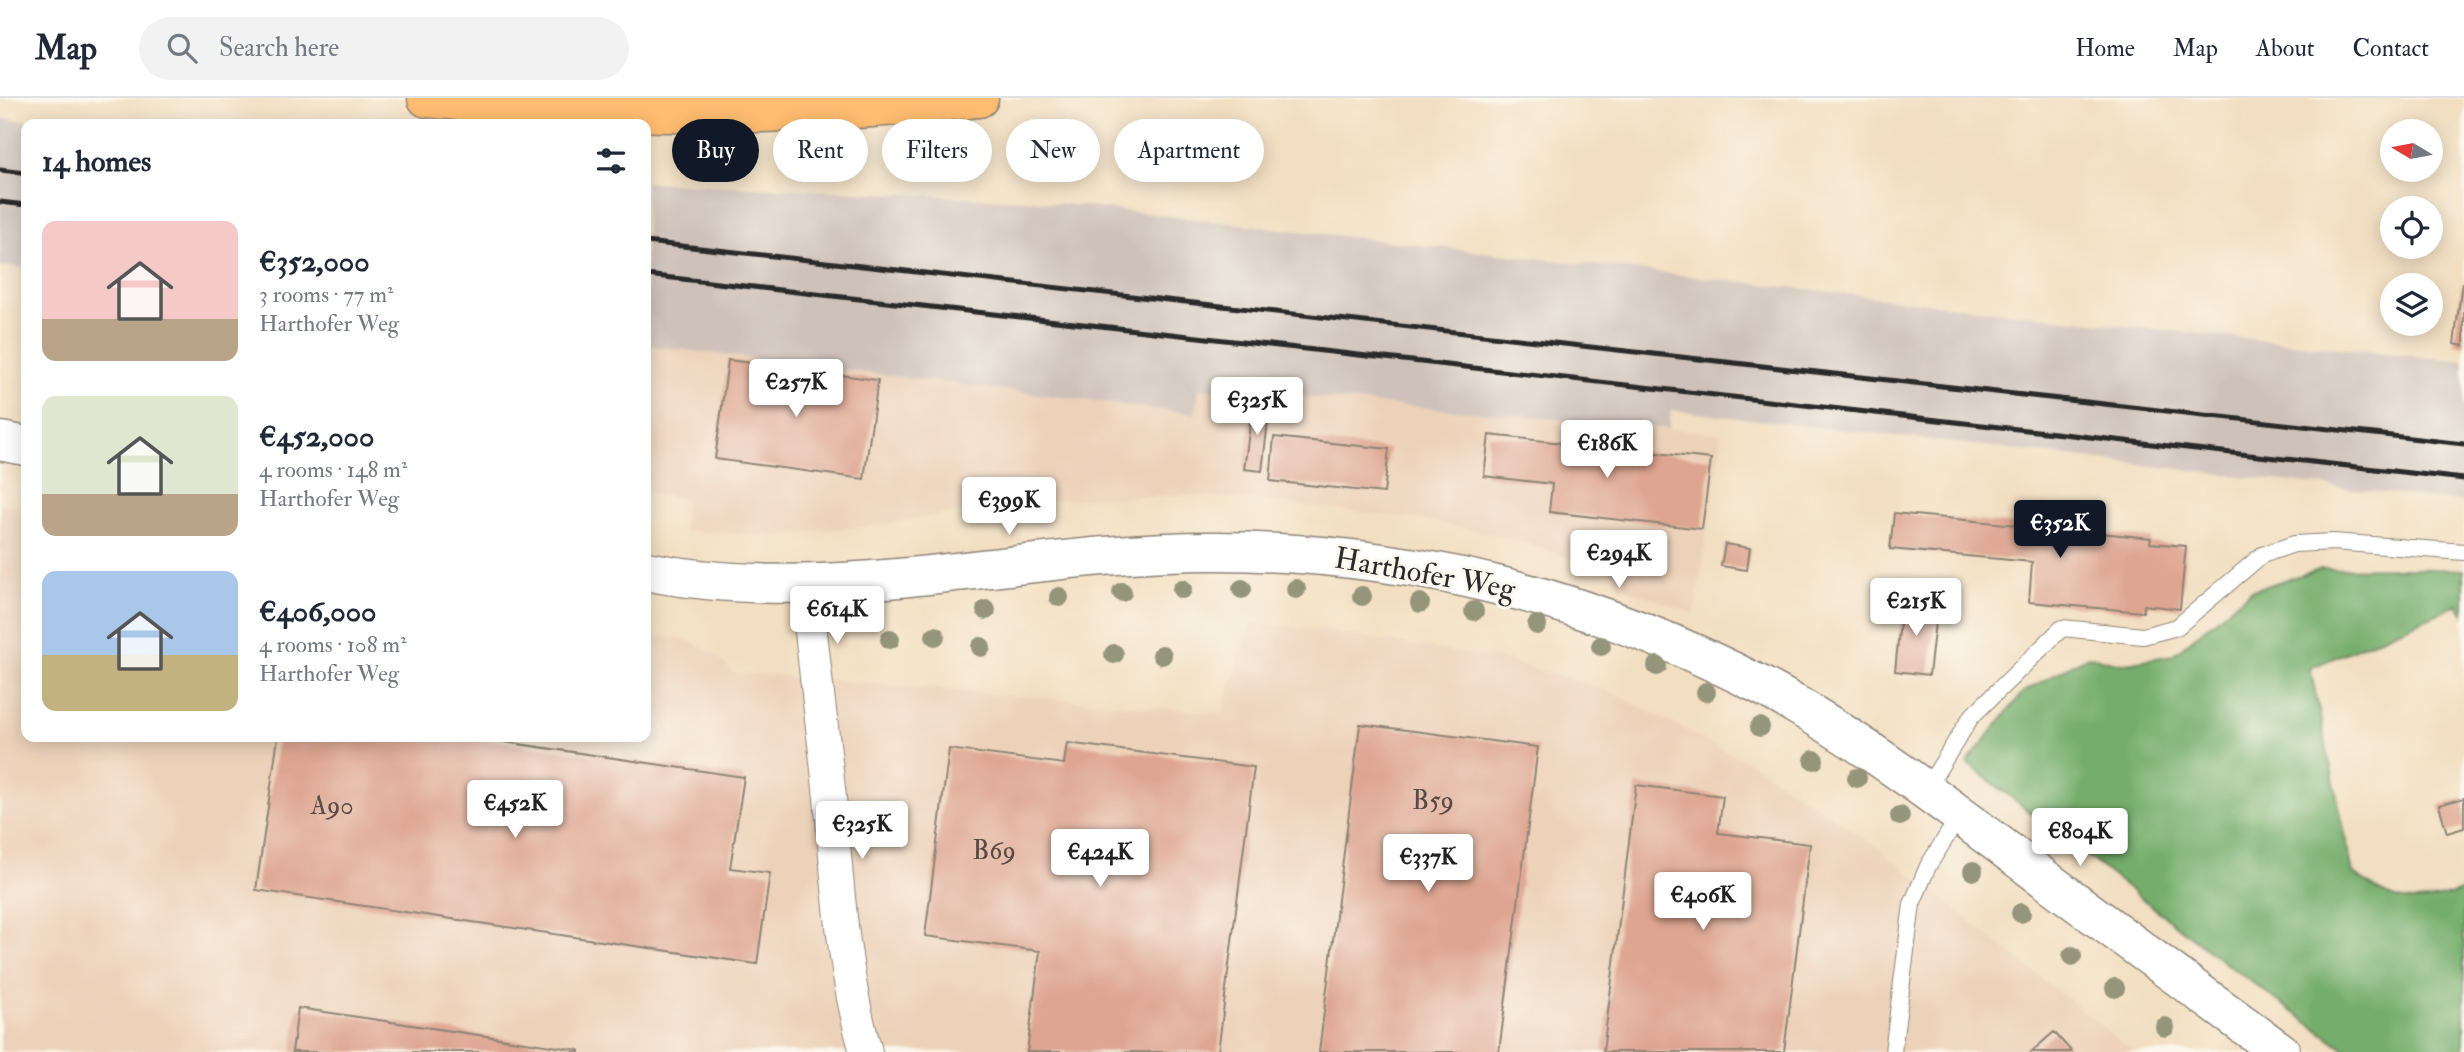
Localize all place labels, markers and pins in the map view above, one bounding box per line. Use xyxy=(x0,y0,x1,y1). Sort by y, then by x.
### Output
pin: €257K xyxy=(747,360,845,419)
pin: €325K xyxy=(1208,378,1306,437)
pin: €186K xyxy=(1558,420,1656,480)
pin: €399K xyxy=(960,478,1058,537)
pin: €352K xyxy=(2011,500,2109,560)
pin: €294K xyxy=(1570,531,1668,590)
pin: €215K xyxy=(1867,578,1965,638)
pin: €614K xyxy=(788,587,886,646)
pin: €452K xyxy=(466,780,564,840)
pin: €325K xyxy=(813,802,911,861)
pin: €804K xyxy=(2031,808,2129,868)
pin: €424K xyxy=(1051,830,1149,889)
pin: €337K xyxy=(1379,834,1477,894)
pin: €406K xyxy=(1654,872,1752,932)

